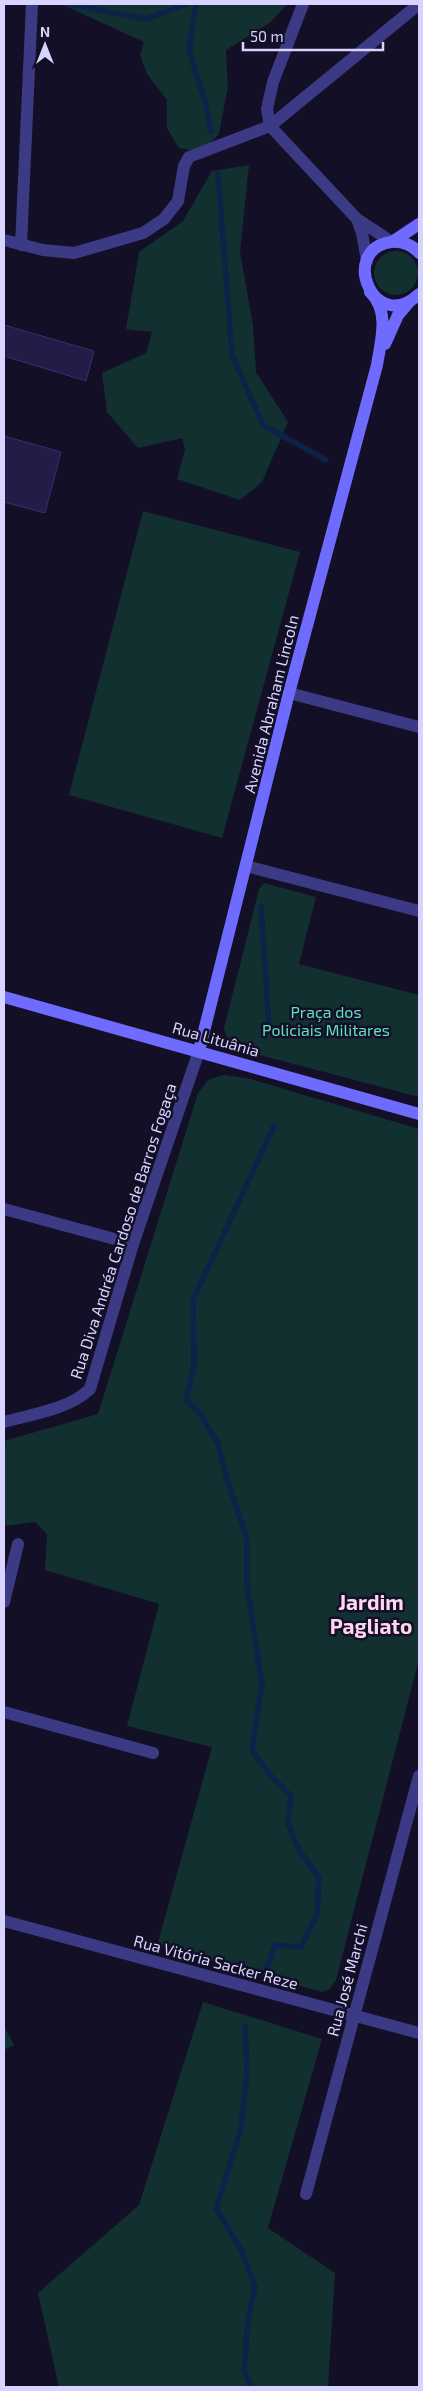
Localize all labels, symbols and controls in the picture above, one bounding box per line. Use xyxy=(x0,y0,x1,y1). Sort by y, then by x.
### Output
north arrow xyxy=(20,20,70,70)
scale bar xyxy=(243,20,383,52)
text: N xyxy=(40,23,50,40)
text: 50 m xyxy=(250,27,284,45)
street label: Avenida Abraham Lincoln xyxy=(239,613,302,795)
park label: Praça dos Policiais Militares xyxy=(262,1002,390,1039)
street label: Rua Lituânia xyxy=(170,1017,262,1060)
street label: Rua Diva Andréa Cardoso de Barros Fogaça xyxy=(66,1080,180,1382)
district label: Jardim Pagliato xyxy=(330,1589,412,1638)
street label: Rua José Marchi xyxy=(322,1921,371,2038)
street label: Rua Vitória Sacker Reze xyxy=(132,1930,300,1993)

